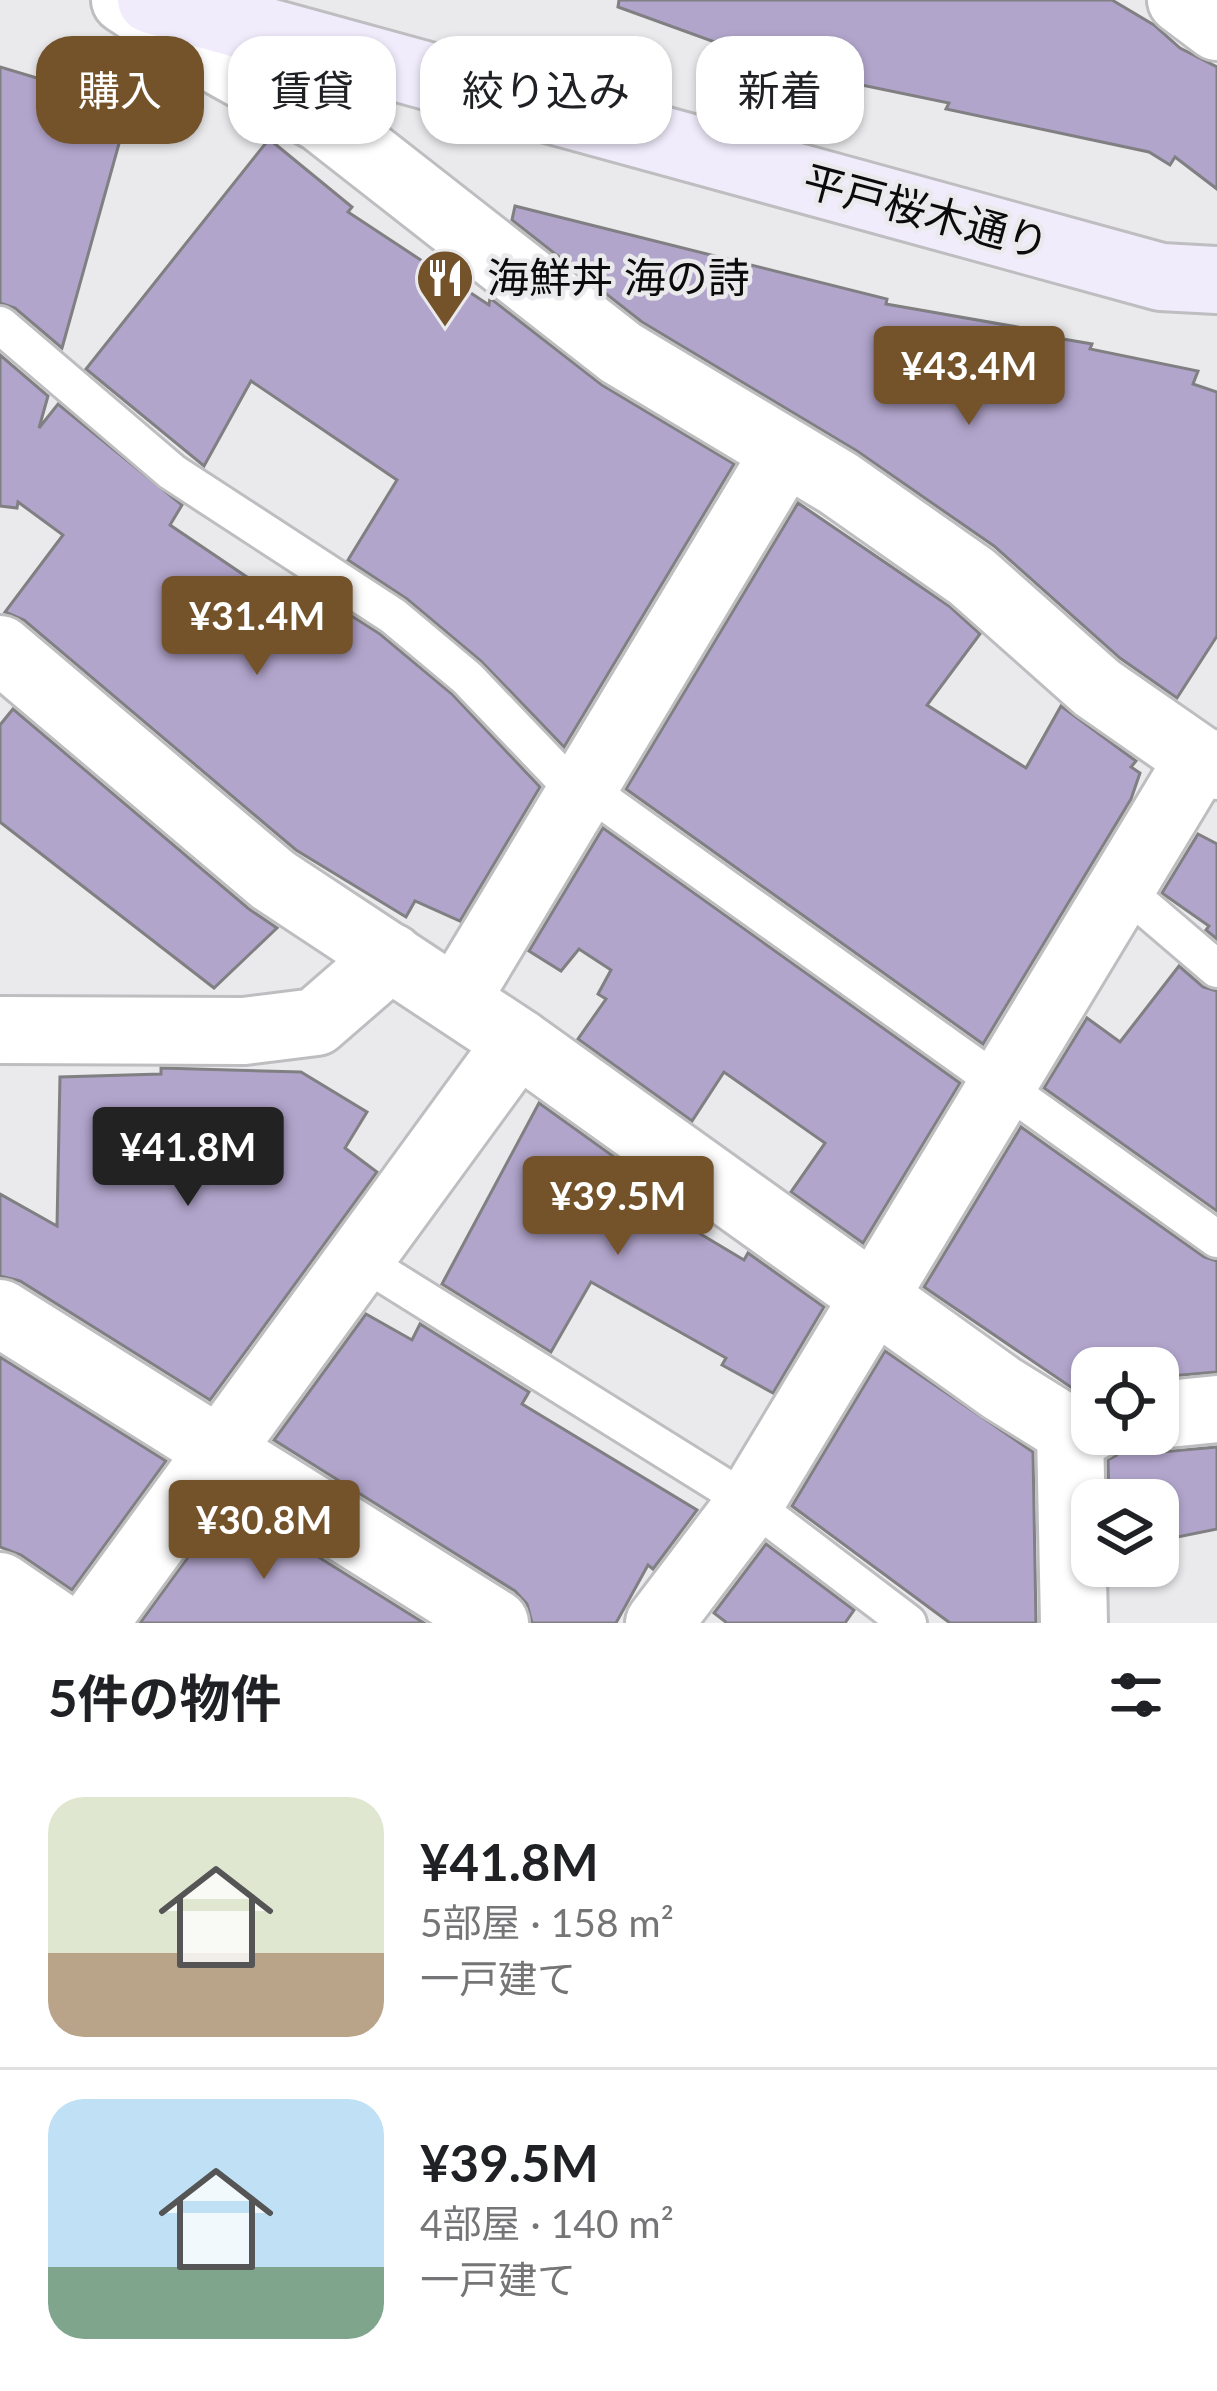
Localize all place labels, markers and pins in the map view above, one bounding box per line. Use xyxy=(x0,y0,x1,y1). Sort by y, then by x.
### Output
restaurant icon: 海鮮丼 海の詩 xyxy=(414,247,476,329)
place label: 海鮮丼 海の詩 xyxy=(487,252,750,302)
pin: ¥43.4M xyxy=(871,326,1067,428)
pin: ¥31.4M xyxy=(159,576,355,678)
pin: ¥41.8M xyxy=(90,1107,286,1209)
pin: ¥39.5M xyxy=(520,1156,716,1258)
pin: ¥30.8M xyxy=(166,1480,362,1582)

